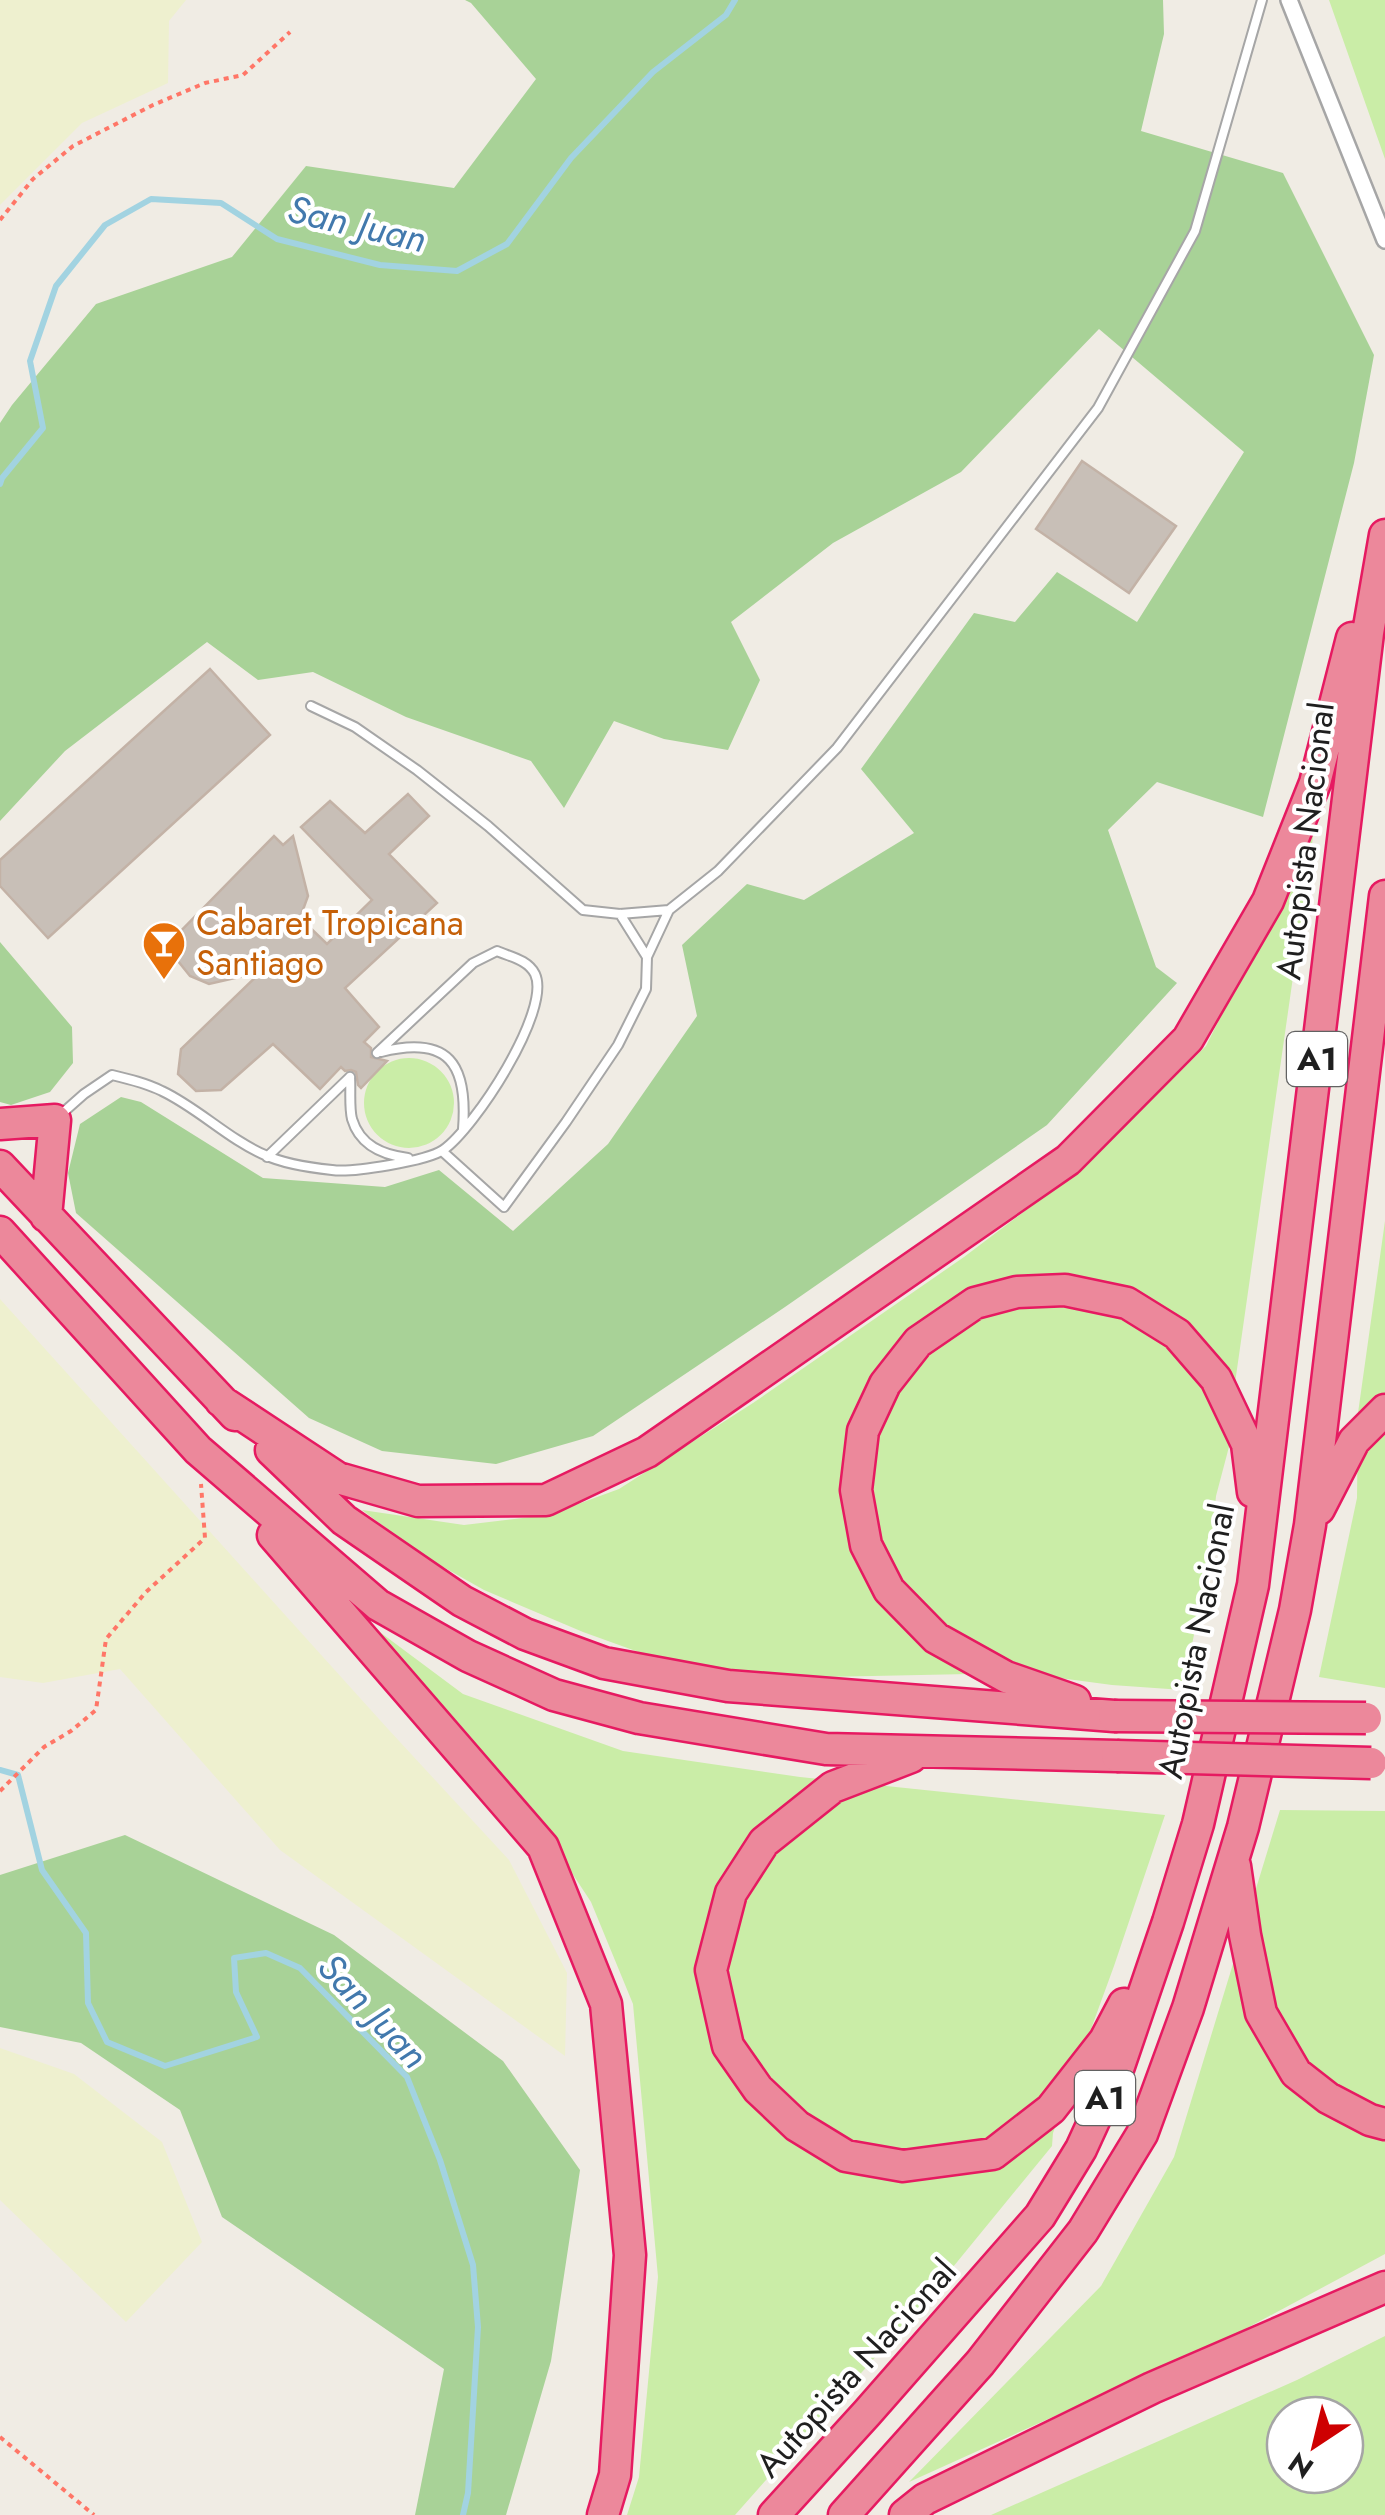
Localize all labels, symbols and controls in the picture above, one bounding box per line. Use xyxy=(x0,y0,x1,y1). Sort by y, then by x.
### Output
water label: San Juan xyxy=(282,181,432,266)
street label: Autopista Nacional xyxy=(1263,699,1347,983)
place label: Cabaret Tropicana Santiago xyxy=(196,898,464,988)
bar icon: Cabaret Tropicana Santiago xyxy=(141,920,187,981)
road number: A1 xyxy=(1287,1032,1347,1086)
street label: Autopista Nacional xyxy=(1145,1499,1247,1783)
water label: San Juan xyxy=(305,1941,441,2081)
road number: A1 xyxy=(1075,2071,1135,2125)
street label: Autopista Nacional xyxy=(744,2247,968,2489)
north arrow xyxy=(1265,2395,1365,2495)
text: N xyxy=(1280,2442,1322,2488)

